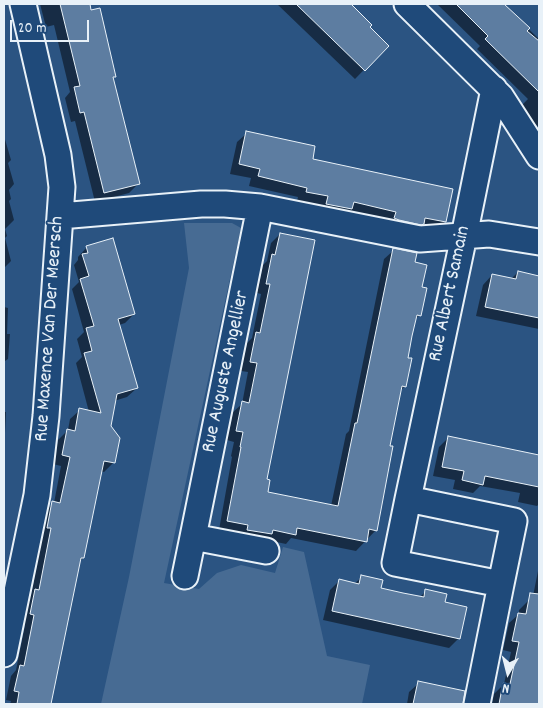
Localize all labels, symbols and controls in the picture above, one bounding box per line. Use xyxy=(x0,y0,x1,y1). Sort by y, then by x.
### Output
scale bar xyxy=(12,10,91,42)
text: 20 m xyxy=(18,18,46,40)
street label: Rue Maxence Van Der Meersch xyxy=(31,215,71,443)
street label: Rue Albert Samain xyxy=(425,224,477,364)
street label: Rue Auguste Angellier xyxy=(198,289,256,455)
north arrow xyxy=(483,648,533,698)
text: N xyxy=(501,677,511,698)

